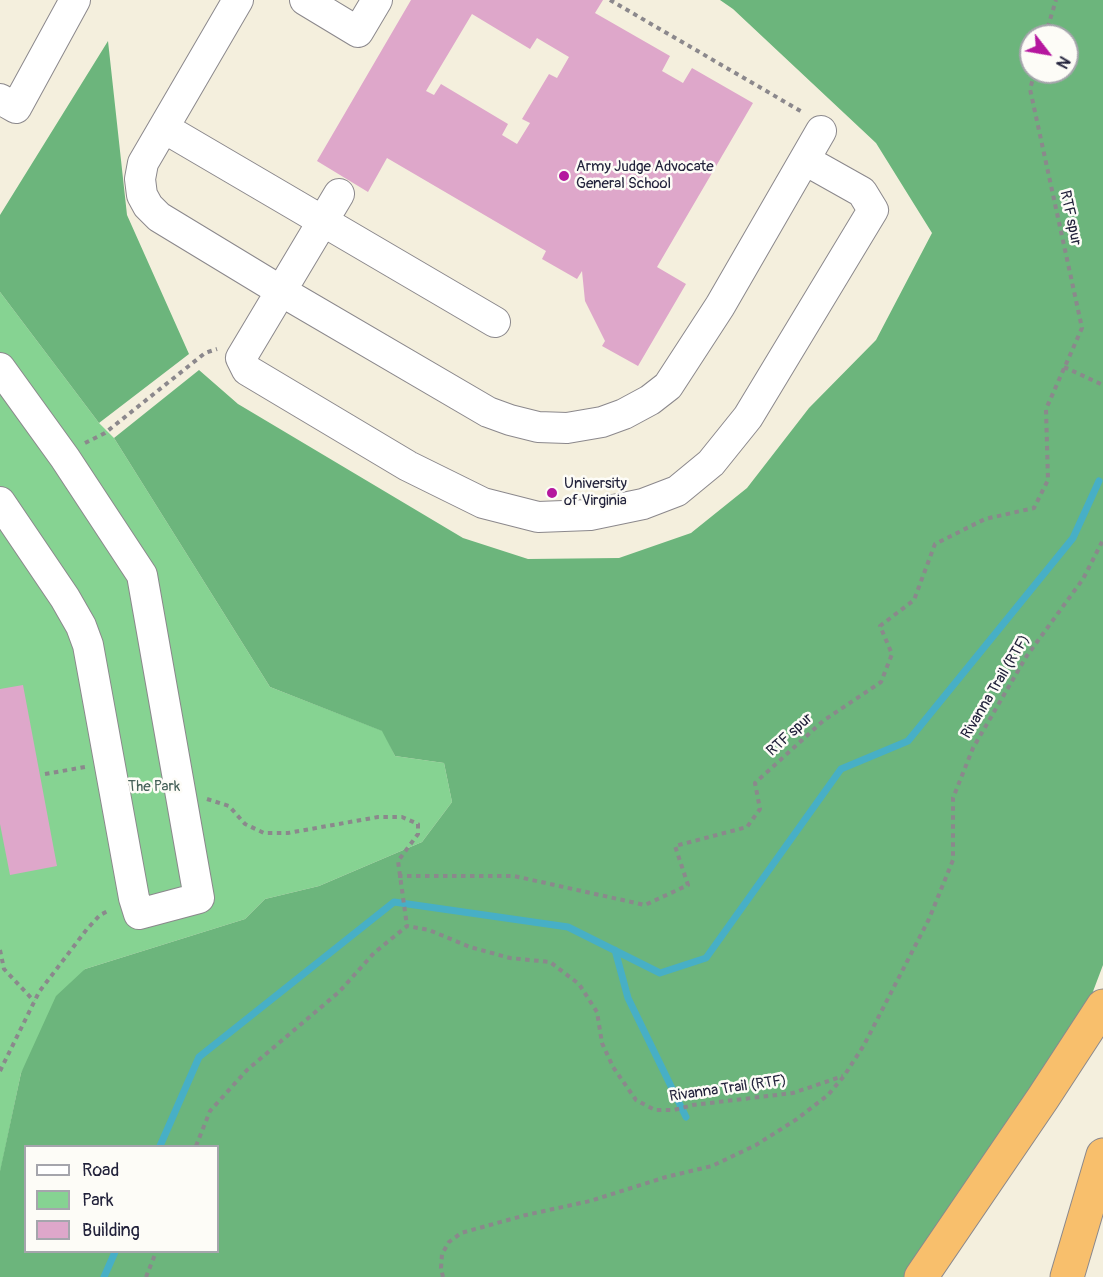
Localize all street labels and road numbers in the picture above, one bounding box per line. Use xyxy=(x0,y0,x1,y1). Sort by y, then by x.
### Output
street label: RTF spur xyxy=(1055,189,1085,247)
street label: Rivanna Trail (RTF) xyxy=(958,632,1034,742)
street label: RTF spur xyxy=(763,710,817,760)
street label: Rivanna Trail (RTF) xyxy=(668,1072,788,1106)

